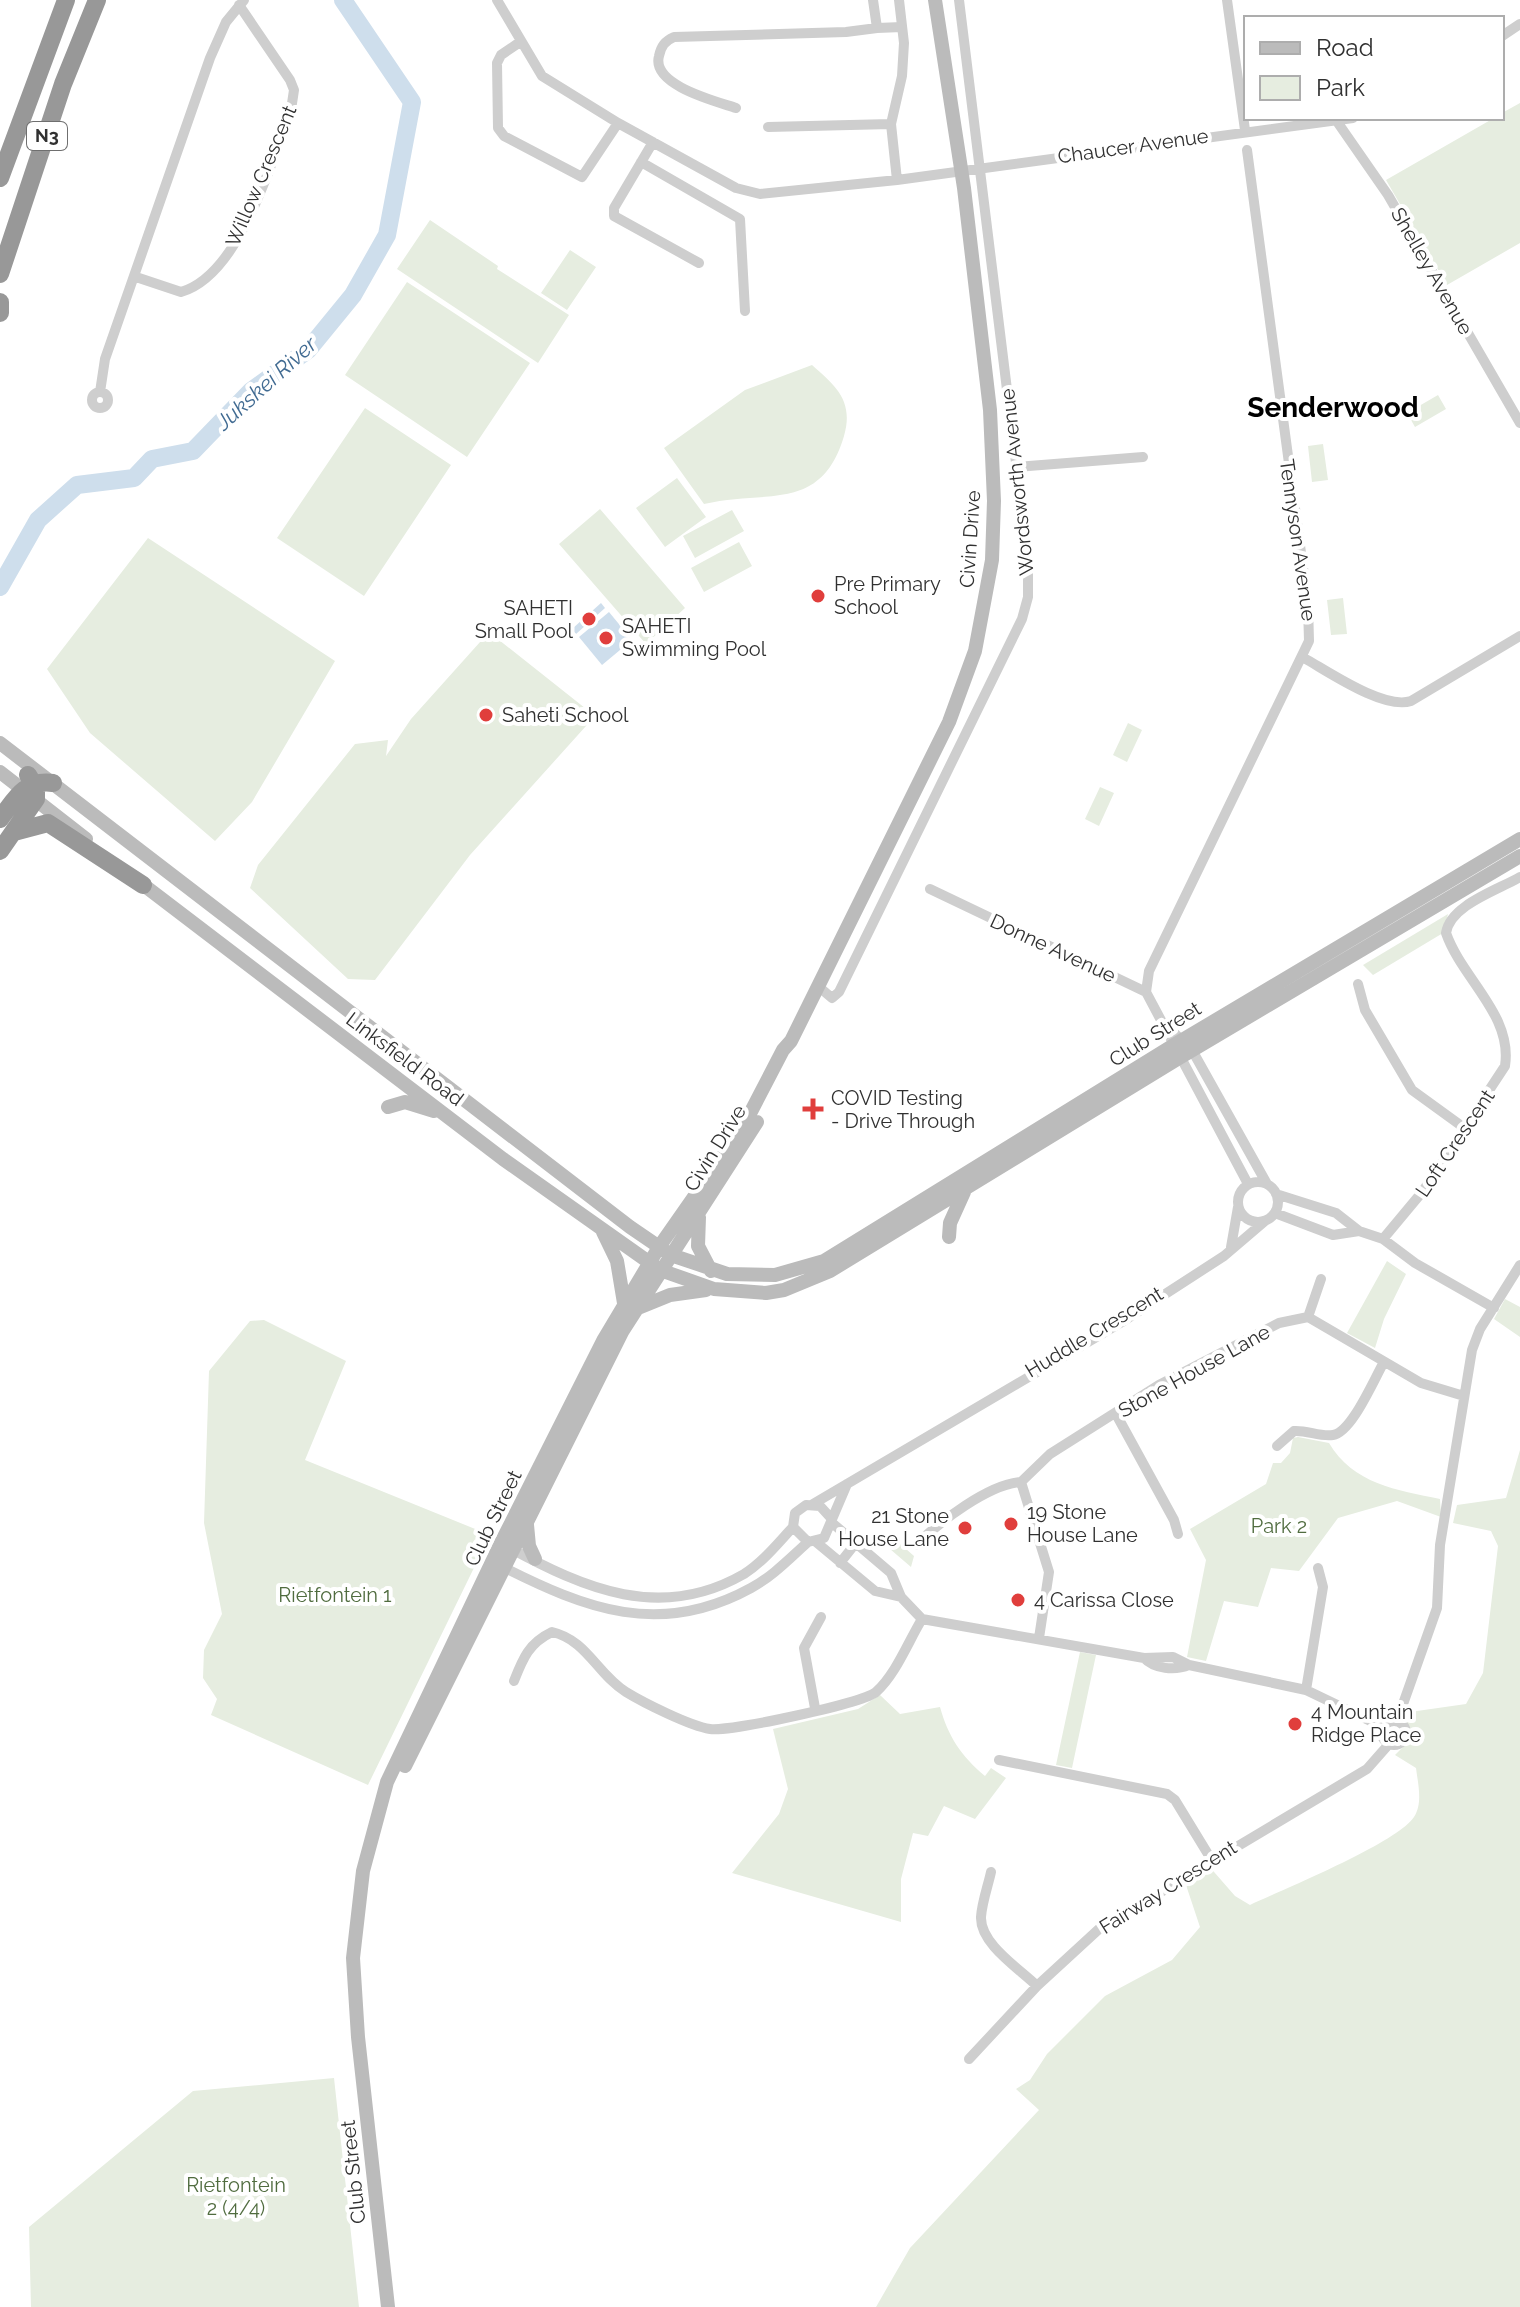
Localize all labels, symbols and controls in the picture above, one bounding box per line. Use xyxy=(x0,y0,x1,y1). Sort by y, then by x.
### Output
legend xyxy=(1244,16,1504,120)
text: Road xyxy=(1316,33,1374,62)
text: Park xyxy=(1316,73,1365,102)
street label: Willow Crescent xyxy=(220,101,302,250)
road number: N3 xyxy=(27,122,67,150)
street label: Chaucer Avenue xyxy=(1056,124,1210,168)
street label: Shelley Avenue xyxy=(1386,203,1478,339)
water label: Jukskei River xyxy=(209,330,323,436)
street label: Wordsworth Avenue xyxy=(995,387,1039,577)
district label: Senderwood xyxy=(1247,391,1419,424)
street label: Tennyson Avenue xyxy=(1275,457,1321,623)
street label: Civin Drive xyxy=(955,489,985,589)
place label: Pre Primary School xyxy=(834,572,941,619)
marker: Pre Primary School xyxy=(809,587,827,605)
place label: SAHETI Small Pool xyxy=(475,596,574,643)
marker: SAHETI Small Pool xyxy=(580,610,598,628)
place label: SAHETI Swimming Pool xyxy=(622,614,767,661)
marker: SAHETI Swimming Pool xyxy=(597,629,615,647)
place label: Saheti School xyxy=(502,703,629,727)
marker: Saheti School xyxy=(477,706,495,724)
street label: Donne Avenue xyxy=(986,908,1120,988)
street label: Club Street xyxy=(1105,996,1206,1072)
street label: Linksfield Road xyxy=(342,1007,468,1111)
street label: Loft Crescent xyxy=(1410,1085,1500,1201)
place label: COVID Testing - Drive Through xyxy=(831,1086,975,1133)
marker: COVID Testing - Drive Through xyxy=(802,1098,824,1120)
street label: Civin Drive xyxy=(679,1100,751,1196)
street label: Huddle Crescent xyxy=(1021,1281,1168,1383)
street label: Stone House Lane xyxy=(1114,1319,1274,1423)
street label: Club Street xyxy=(459,1466,527,1570)
place label: 19 Stone House Lane xyxy=(1027,1500,1138,1547)
place label: 21 Stone House Lane xyxy=(838,1504,949,1551)
park label: Park 2 xyxy=(1251,1514,1307,1538)
marker: 19 Stone House Lane xyxy=(1002,1515,1020,1533)
marker: 21 Stone House Lane xyxy=(956,1519,974,1537)
park label: Rietfontein 1 xyxy=(278,1583,392,1607)
place label: 4 Carissa Close xyxy=(1034,1588,1174,1612)
marker: 4 Carissa Close xyxy=(1009,1591,1027,1609)
place label: 4 Mountain Ridge Place xyxy=(1311,1700,1422,1747)
marker: 4 Mountain Ridge Place xyxy=(1286,1715,1304,1733)
street label: Fairway Crescent xyxy=(1095,1835,1241,1939)
street label: Club Street xyxy=(336,2119,370,2225)
park label: Rietfontein 2 (4/4) xyxy=(186,2173,286,2220)

